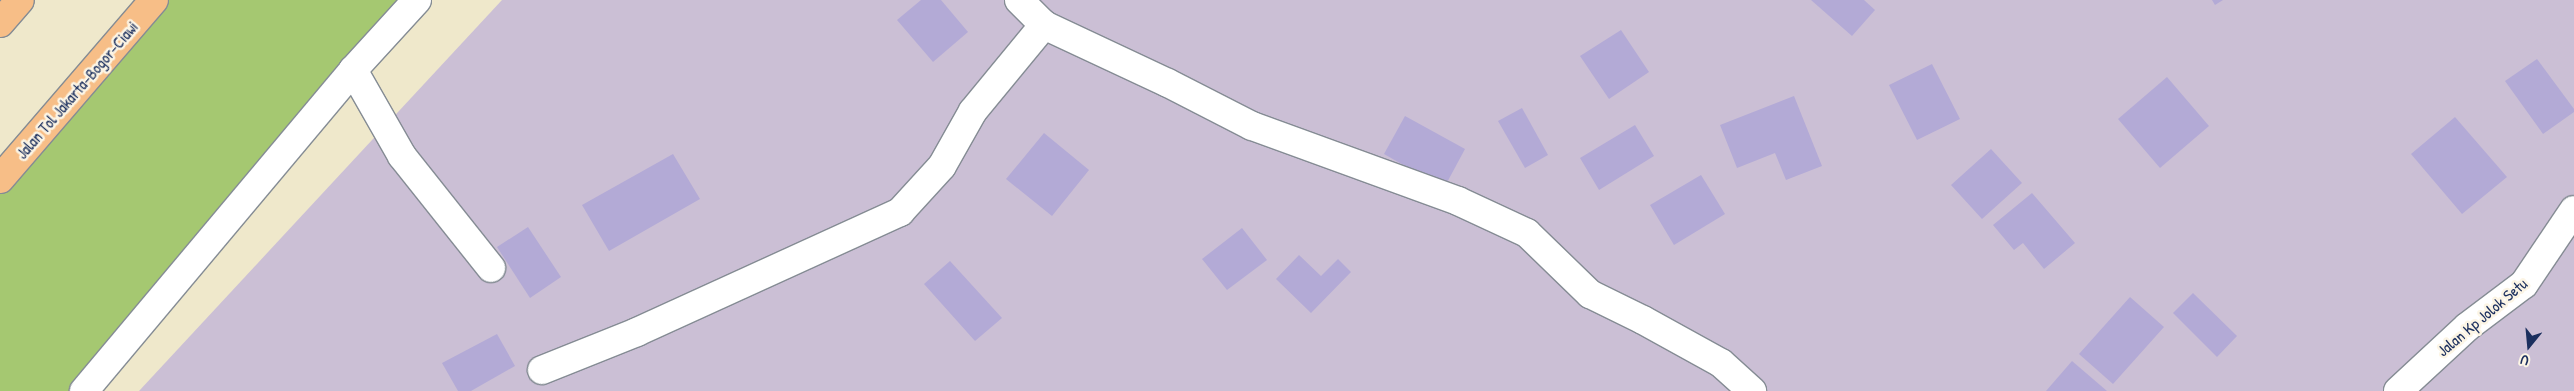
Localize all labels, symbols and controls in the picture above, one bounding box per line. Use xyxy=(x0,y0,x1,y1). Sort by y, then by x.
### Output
street label: Jalan Tol Jakarta–Bogor–Ciawi xyxy=(12,17,142,163)
street label: Jalan Kp Jolok Setu xyxy=(2433,274,2531,360)
north arrow xyxy=(2504,321,2554,371)
text: U xyxy=(2518,351,2531,371)

